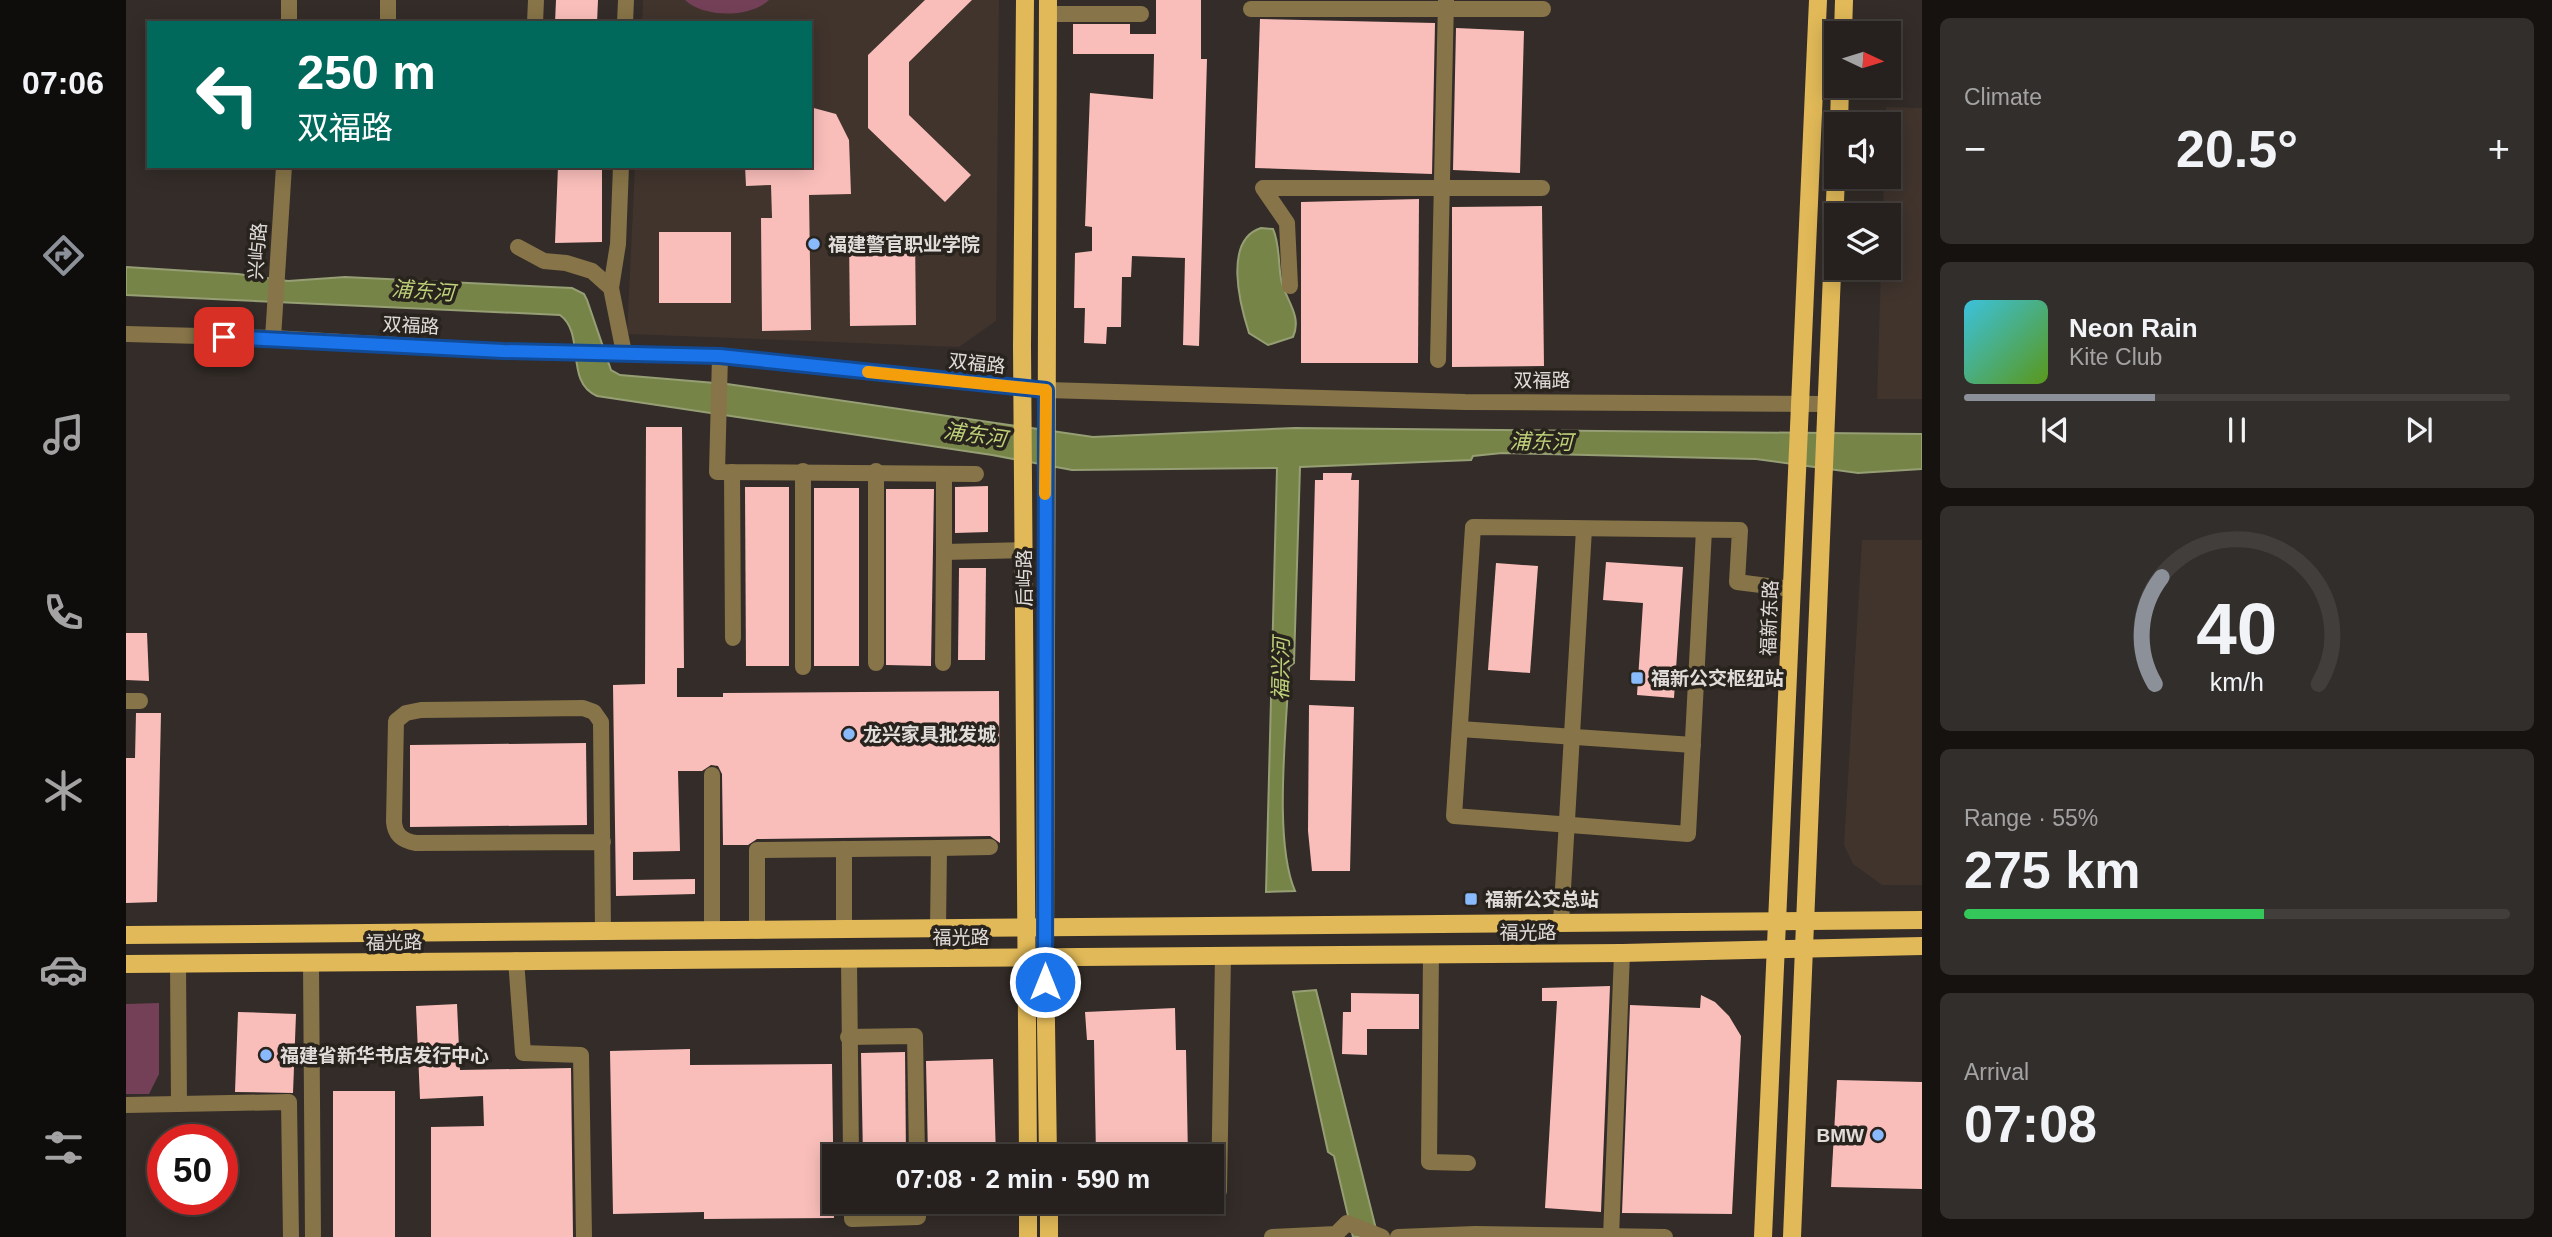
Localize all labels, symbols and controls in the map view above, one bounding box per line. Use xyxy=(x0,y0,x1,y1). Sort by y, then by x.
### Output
north arrow xyxy=(1824,21,1900,98)
map controls xyxy=(1824,21,1901,280)
text: 250 m xyxy=(297,45,436,99)
icon: left xyxy=(182,49,273,140)
text: 07:06 xyxy=(22,65,104,101)
text: Climate xyxy=(1964,84,2042,110)
text: 双福路 xyxy=(297,110,393,146)
button: sound xyxy=(1824,112,1901,189)
text: 20.5° xyxy=(2176,120,2298,178)
text: − xyxy=(1964,128,1986,170)
text: + xyxy=(2488,128,2510,170)
button: layers xyxy=(1824,203,1901,280)
street label: 兴屿路 xyxy=(245,222,270,280)
icon: directions xyxy=(39,231,88,280)
place label: 福建警官职业学院 xyxy=(828,234,980,255)
marker: 福建警官职业学院 xyxy=(806,236,822,252)
water label: 浦东河 xyxy=(391,277,459,304)
pin xyxy=(194,307,254,367)
text: Neon Rain xyxy=(2069,313,2198,343)
street label: 双福路 xyxy=(382,314,440,337)
icon: arrive xyxy=(205,318,243,356)
text: Kite Club xyxy=(2069,344,2162,370)
street label: 双福路 xyxy=(947,350,1006,377)
street label: 双福路 xyxy=(1513,370,1571,391)
icon: music xyxy=(39,410,88,459)
icon: previous xyxy=(2036,411,2074,449)
icon: pause xyxy=(2218,411,2256,449)
icon: next xyxy=(2400,411,2438,449)
water label: 浦东河 xyxy=(942,419,1012,451)
water label: 浦东河 xyxy=(1509,429,1577,454)
street label: 后屿路 xyxy=(1014,549,1035,607)
street label: 福新东路 xyxy=(1758,580,1781,656)
icon: phone xyxy=(39,588,88,637)
text: 40 xyxy=(2197,589,2277,670)
water label: 福兴河 xyxy=(1268,633,1293,701)
place label: 福新公交枢纽站 xyxy=(1651,668,1784,689)
text: km/h xyxy=(2210,668,2264,696)
marker: 福新公交枢纽站 xyxy=(1629,670,1645,686)
place label: 龙兴家具批发城 xyxy=(863,724,996,745)
marker: 龙兴家具批发城 xyxy=(841,726,857,742)
icon: climate xyxy=(39,766,88,815)
text: Range · 55% xyxy=(1964,805,2098,831)
text: 275 km xyxy=(1964,841,2140,899)
place label: 福新公交总站 xyxy=(1485,889,1599,910)
marker: 福新公交总站 xyxy=(1463,891,1479,907)
street label: 福光路 xyxy=(1499,922,1557,943)
street label: 福光路 xyxy=(932,927,990,948)
street label: 福光路 xyxy=(365,932,423,953)
icon: car xyxy=(39,945,88,994)
position arrow xyxy=(1008,945,1082,1019)
place label: 福建省新华书店发行中心 xyxy=(280,1045,489,1066)
marker: 福建省新华书店发行中心 xyxy=(258,1047,274,1063)
text: Arrival xyxy=(1964,1059,2029,1085)
text: 07:08 xyxy=(1964,1095,2097,1153)
icon: filters xyxy=(39,1123,88,1172)
speed limit sign: 50 xyxy=(147,1124,238,1215)
place label: BMW xyxy=(1817,1125,1864,1146)
marker: BMW xyxy=(1870,1127,1886,1143)
text: 07:08 · 2 min · 590 m xyxy=(896,1164,1150,1194)

